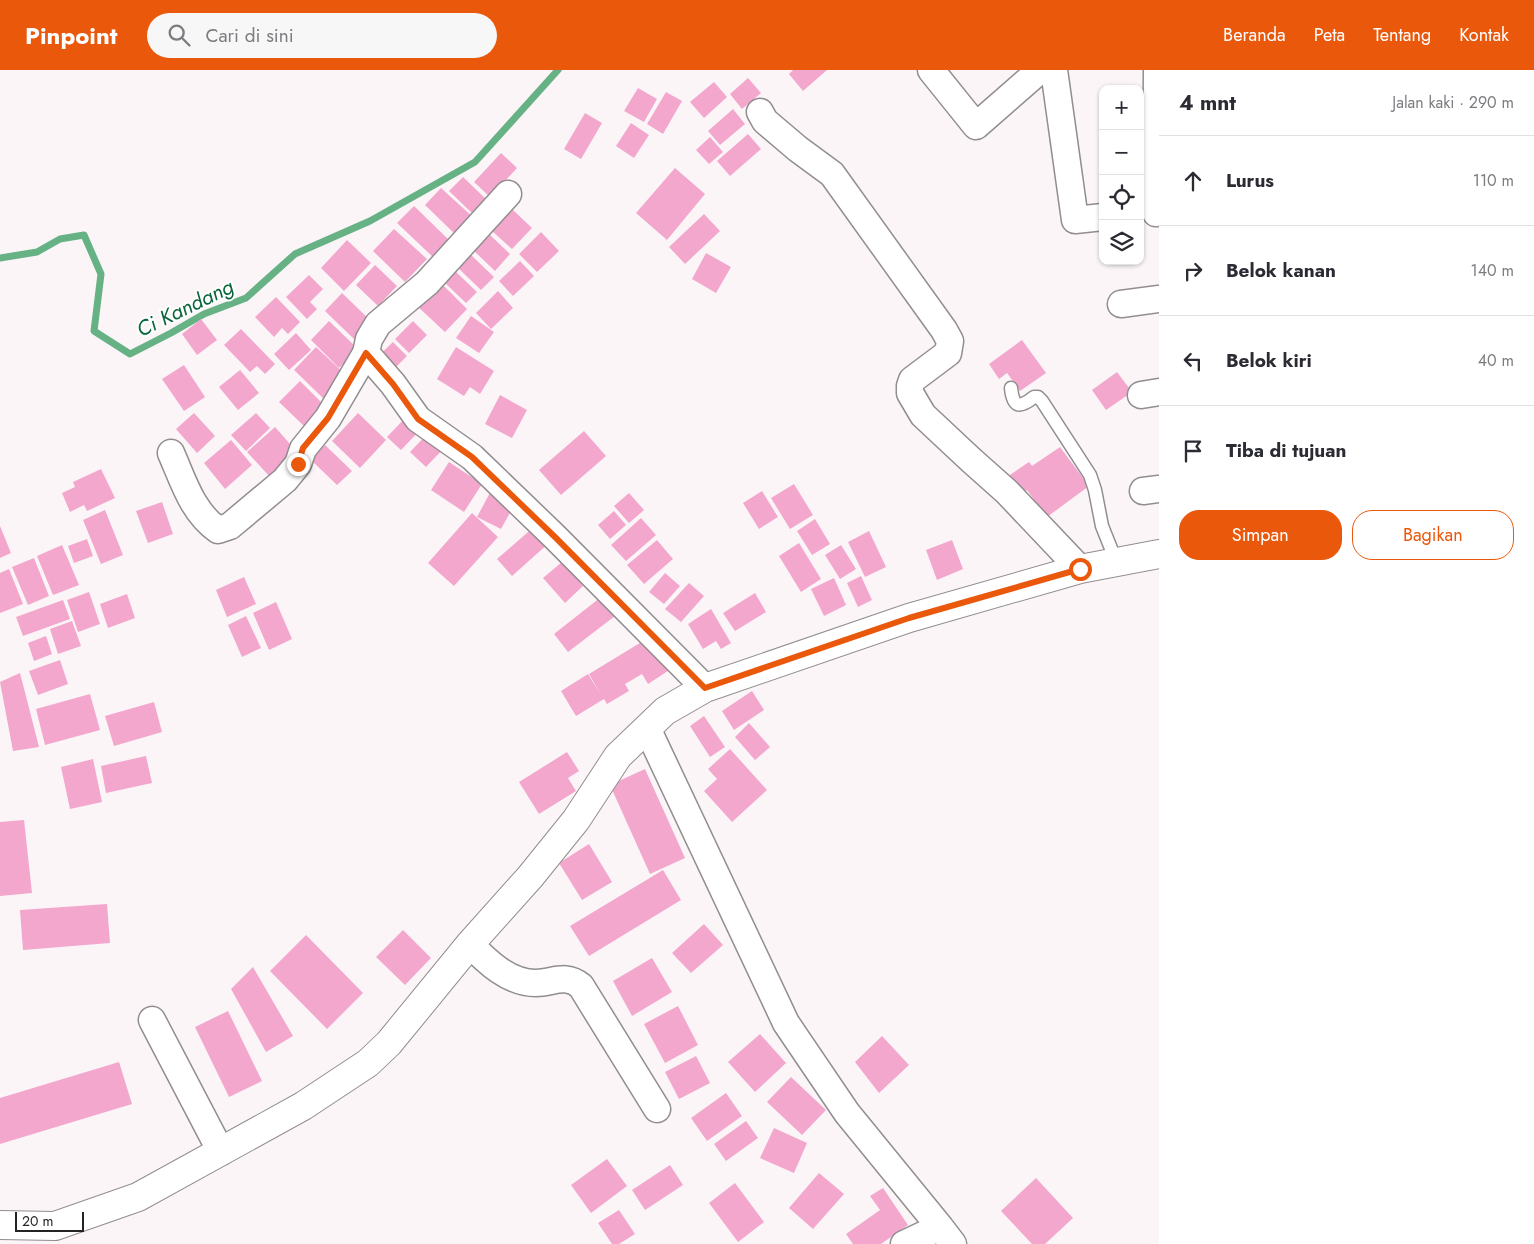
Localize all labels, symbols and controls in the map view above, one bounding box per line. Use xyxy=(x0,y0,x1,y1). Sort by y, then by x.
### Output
search box xyxy=(147,13,497,58)
text: Pinpoint xyxy=(25,18,117,53)
icon: search xyxy=(165,21,193,49)
text: Cari di sini xyxy=(205,22,294,49)
text: Beranda xyxy=(1223,22,1286,48)
text: Peta xyxy=(1314,22,1345,48)
text: Tentang xyxy=(1373,22,1431,48)
text: Kontak xyxy=(1459,22,1509,48)
map controls xyxy=(1099,85,1144,265)
button: + xyxy=(1099,85,1144,130)
text: 4 mnt xyxy=(1179,88,1236,118)
text: Jalan kaki · 290 m xyxy=(1392,91,1514,114)
button: − xyxy=(1099,130,1144,175)
icon: ahead xyxy=(1179,167,1207,195)
text: Lurus xyxy=(1226,167,1274,194)
text: 110 m xyxy=(1473,169,1514,192)
button: locate xyxy=(1099,175,1144,220)
button: layers xyxy=(1099,220,1144,265)
icon: right xyxy=(1179,257,1207,285)
text: Belok kanan xyxy=(1226,257,1336,284)
text: 140 m xyxy=(1471,259,1514,282)
water label: Ci Kandang xyxy=(131,271,239,344)
icon: left xyxy=(1179,347,1207,375)
text: Belok kiri xyxy=(1226,347,1312,374)
text: 40 m xyxy=(1478,349,1514,372)
icon: arrive xyxy=(1179,437,1207,465)
text: Tiba di tujuan xyxy=(1226,437,1346,464)
route end xyxy=(287,453,310,476)
button: Simpan xyxy=(1179,510,1342,560)
button: Bagikan xyxy=(1352,510,1514,560)
route start xyxy=(1069,558,1092,581)
scale bar xyxy=(15,1209,84,1232)
text: 20 m xyxy=(22,1211,54,1231)

